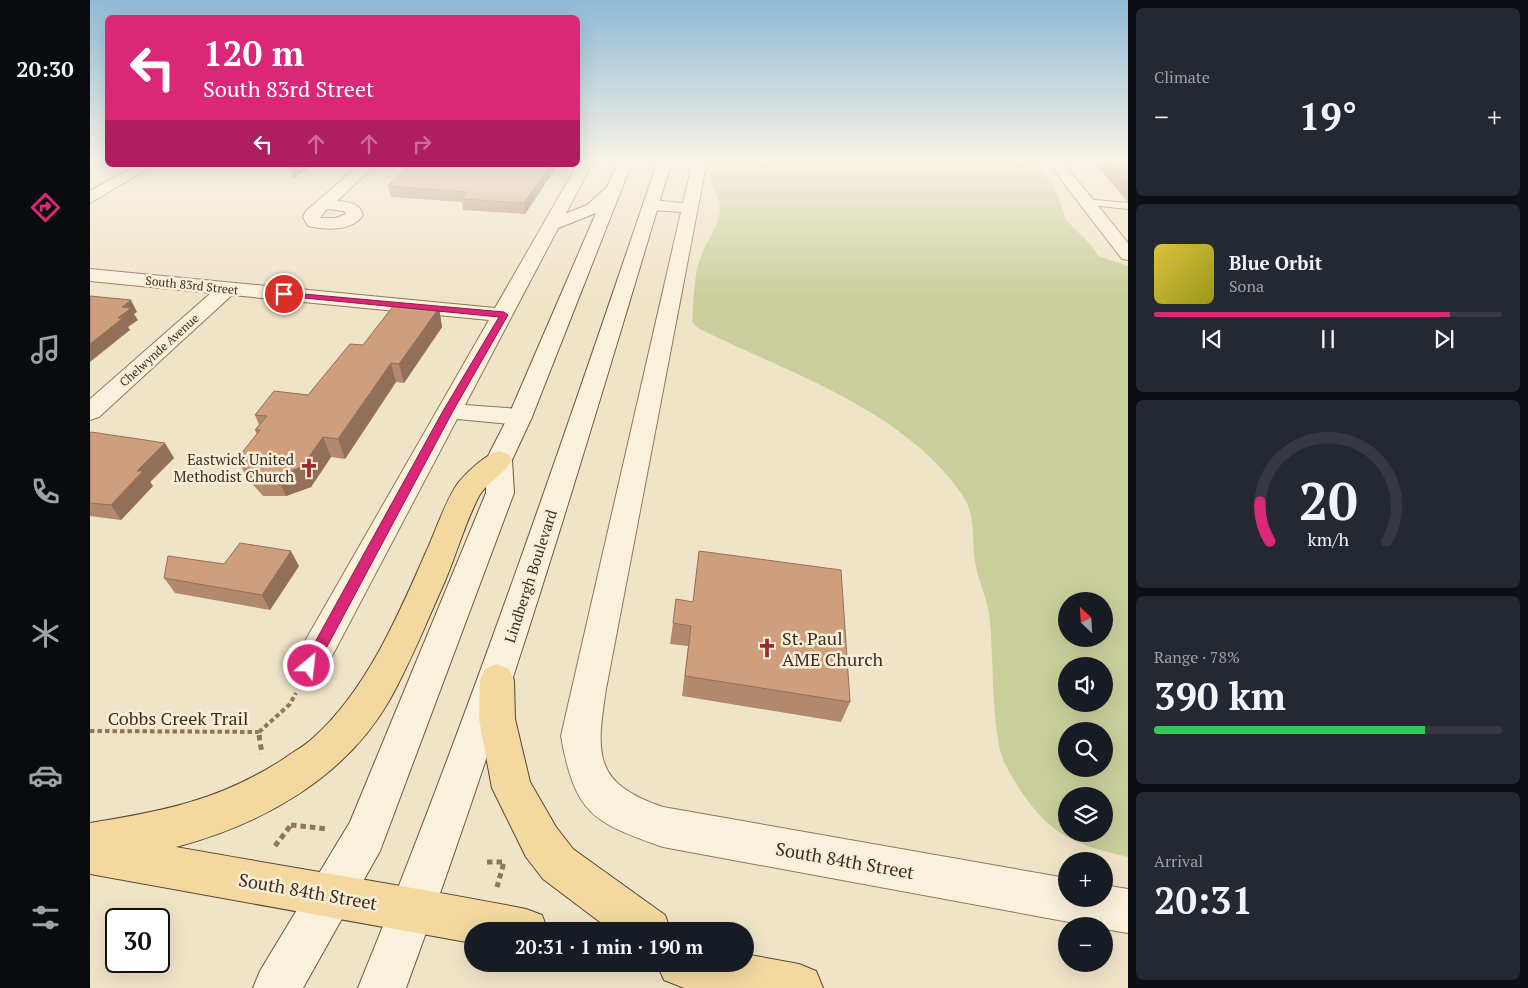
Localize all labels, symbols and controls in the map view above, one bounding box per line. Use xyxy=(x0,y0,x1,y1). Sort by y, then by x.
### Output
text: 120 m xyxy=(203,30,304,76)
icon: left xyxy=(120,35,185,100)
text: 20:30 xyxy=(16,54,74,83)
text: Climate xyxy=(1154,66,1210,88)
text: South 83rd Street xyxy=(203,74,374,103)
text: 19° xyxy=(1299,91,1357,141)
text: − xyxy=(1154,98,1169,135)
text: + xyxy=(1487,98,1502,135)
icon: left xyxy=(249,130,277,158)
icon: ahead xyxy=(302,130,330,158)
icon: ahead xyxy=(355,130,383,158)
icon: right xyxy=(408,130,436,158)
icon: directions xyxy=(28,190,63,225)
text: Blue Orbit xyxy=(1229,250,1322,275)
street label: South 83rd Street xyxy=(145,273,240,297)
pin xyxy=(263,273,305,315)
text: Sona xyxy=(1229,275,1264,297)
icon: arrive xyxy=(270,280,298,308)
street label: Chelwynde Avenue xyxy=(116,311,202,389)
icon: previous xyxy=(1198,325,1226,353)
icon: pause xyxy=(1314,325,1342,353)
icon: next xyxy=(1430,325,1458,353)
icon: music xyxy=(28,332,63,367)
place label: Eastwick United Methodist Church xyxy=(174,449,294,486)
church icon: Eastwick United Methodist Church xyxy=(298,457,320,479)
text: 20 xyxy=(1299,466,1357,535)
icon: phone xyxy=(28,474,63,509)
street label: Lindbergh Boulevard xyxy=(499,507,561,645)
text: km/h xyxy=(1307,527,1349,551)
north arrow xyxy=(1058,592,1112,648)
map controls xyxy=(1058,592,1113,972)
icon: climate xyxy=(28,616,63,651)
place label: St. Paul AME Church xyxy=(782,626,884,671)
church icon: St. Paul AME Church xyxy=(756,637,778,659)
position arrow xyxy=(282,639,334,691)
text: Range · 78% xyxy=(1154,646,1240,668)
button: sound xyxy=(1058,657,1113,712)
text: 390 km xyxy=(1154,671,1286,721)
street label: Cobbs Creek Trail xyxy=(108,706,248,730)
button: search xyxy=(1058,722,1113,777)
icon: car xyxy=(28,758,63,793)
button: layers xyxy=(1058,787,1113,842)
street label: South 84th Street xyxy=(774,836,917,884)
text: Arrival xyxy=(1154,850,1203,872)
button: + xyxy=(1058,852,1113,907)
street label: South 84th Street xyxy=(237,867,380,915)
text: 20:31 xyxy=(1154,875,1253,925)
icon: filters xyxy=(28,900,63,935)
speed limit sign: 30 xyxy=(105,908,170,973)
button: − xyxy=(1058,917,1113,972)
text: 20:31 · 1 min · 190 m xyxy=(515,934,703,959)

